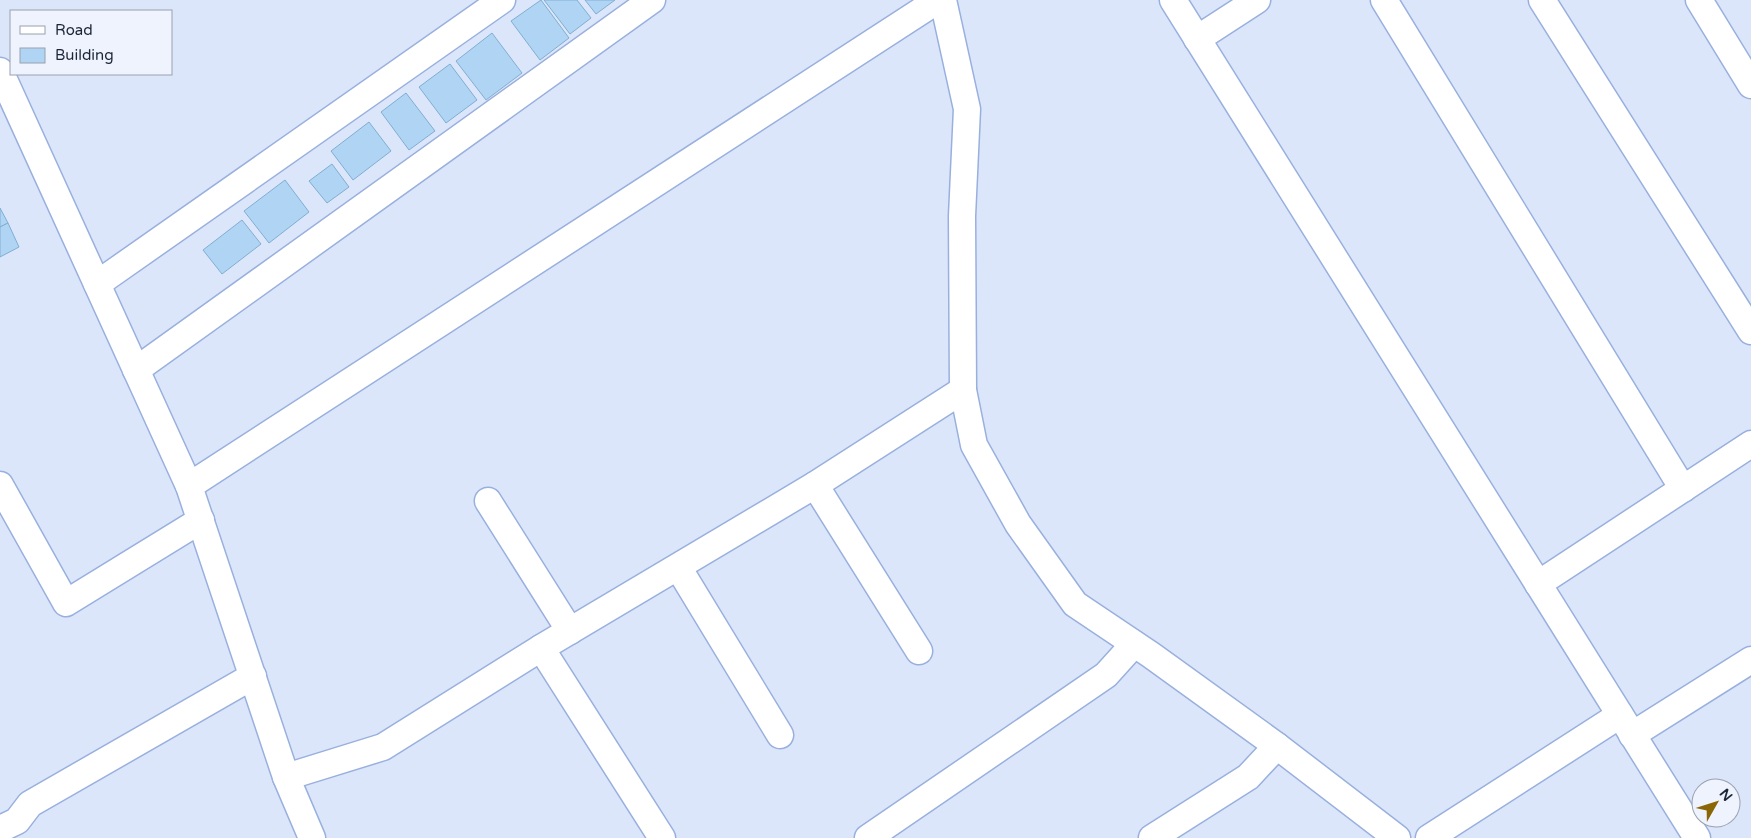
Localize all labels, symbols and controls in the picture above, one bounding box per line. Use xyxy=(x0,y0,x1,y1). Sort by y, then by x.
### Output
legend xyxy=(10,10,172,75)
text: Road xyxy=(55,21,93,39)
text: Building xyxy=(55,46,114,64)
north arrow xyxy=(1691,778,1741,828)
text: N xyxy=(1716,785,1736,805)

